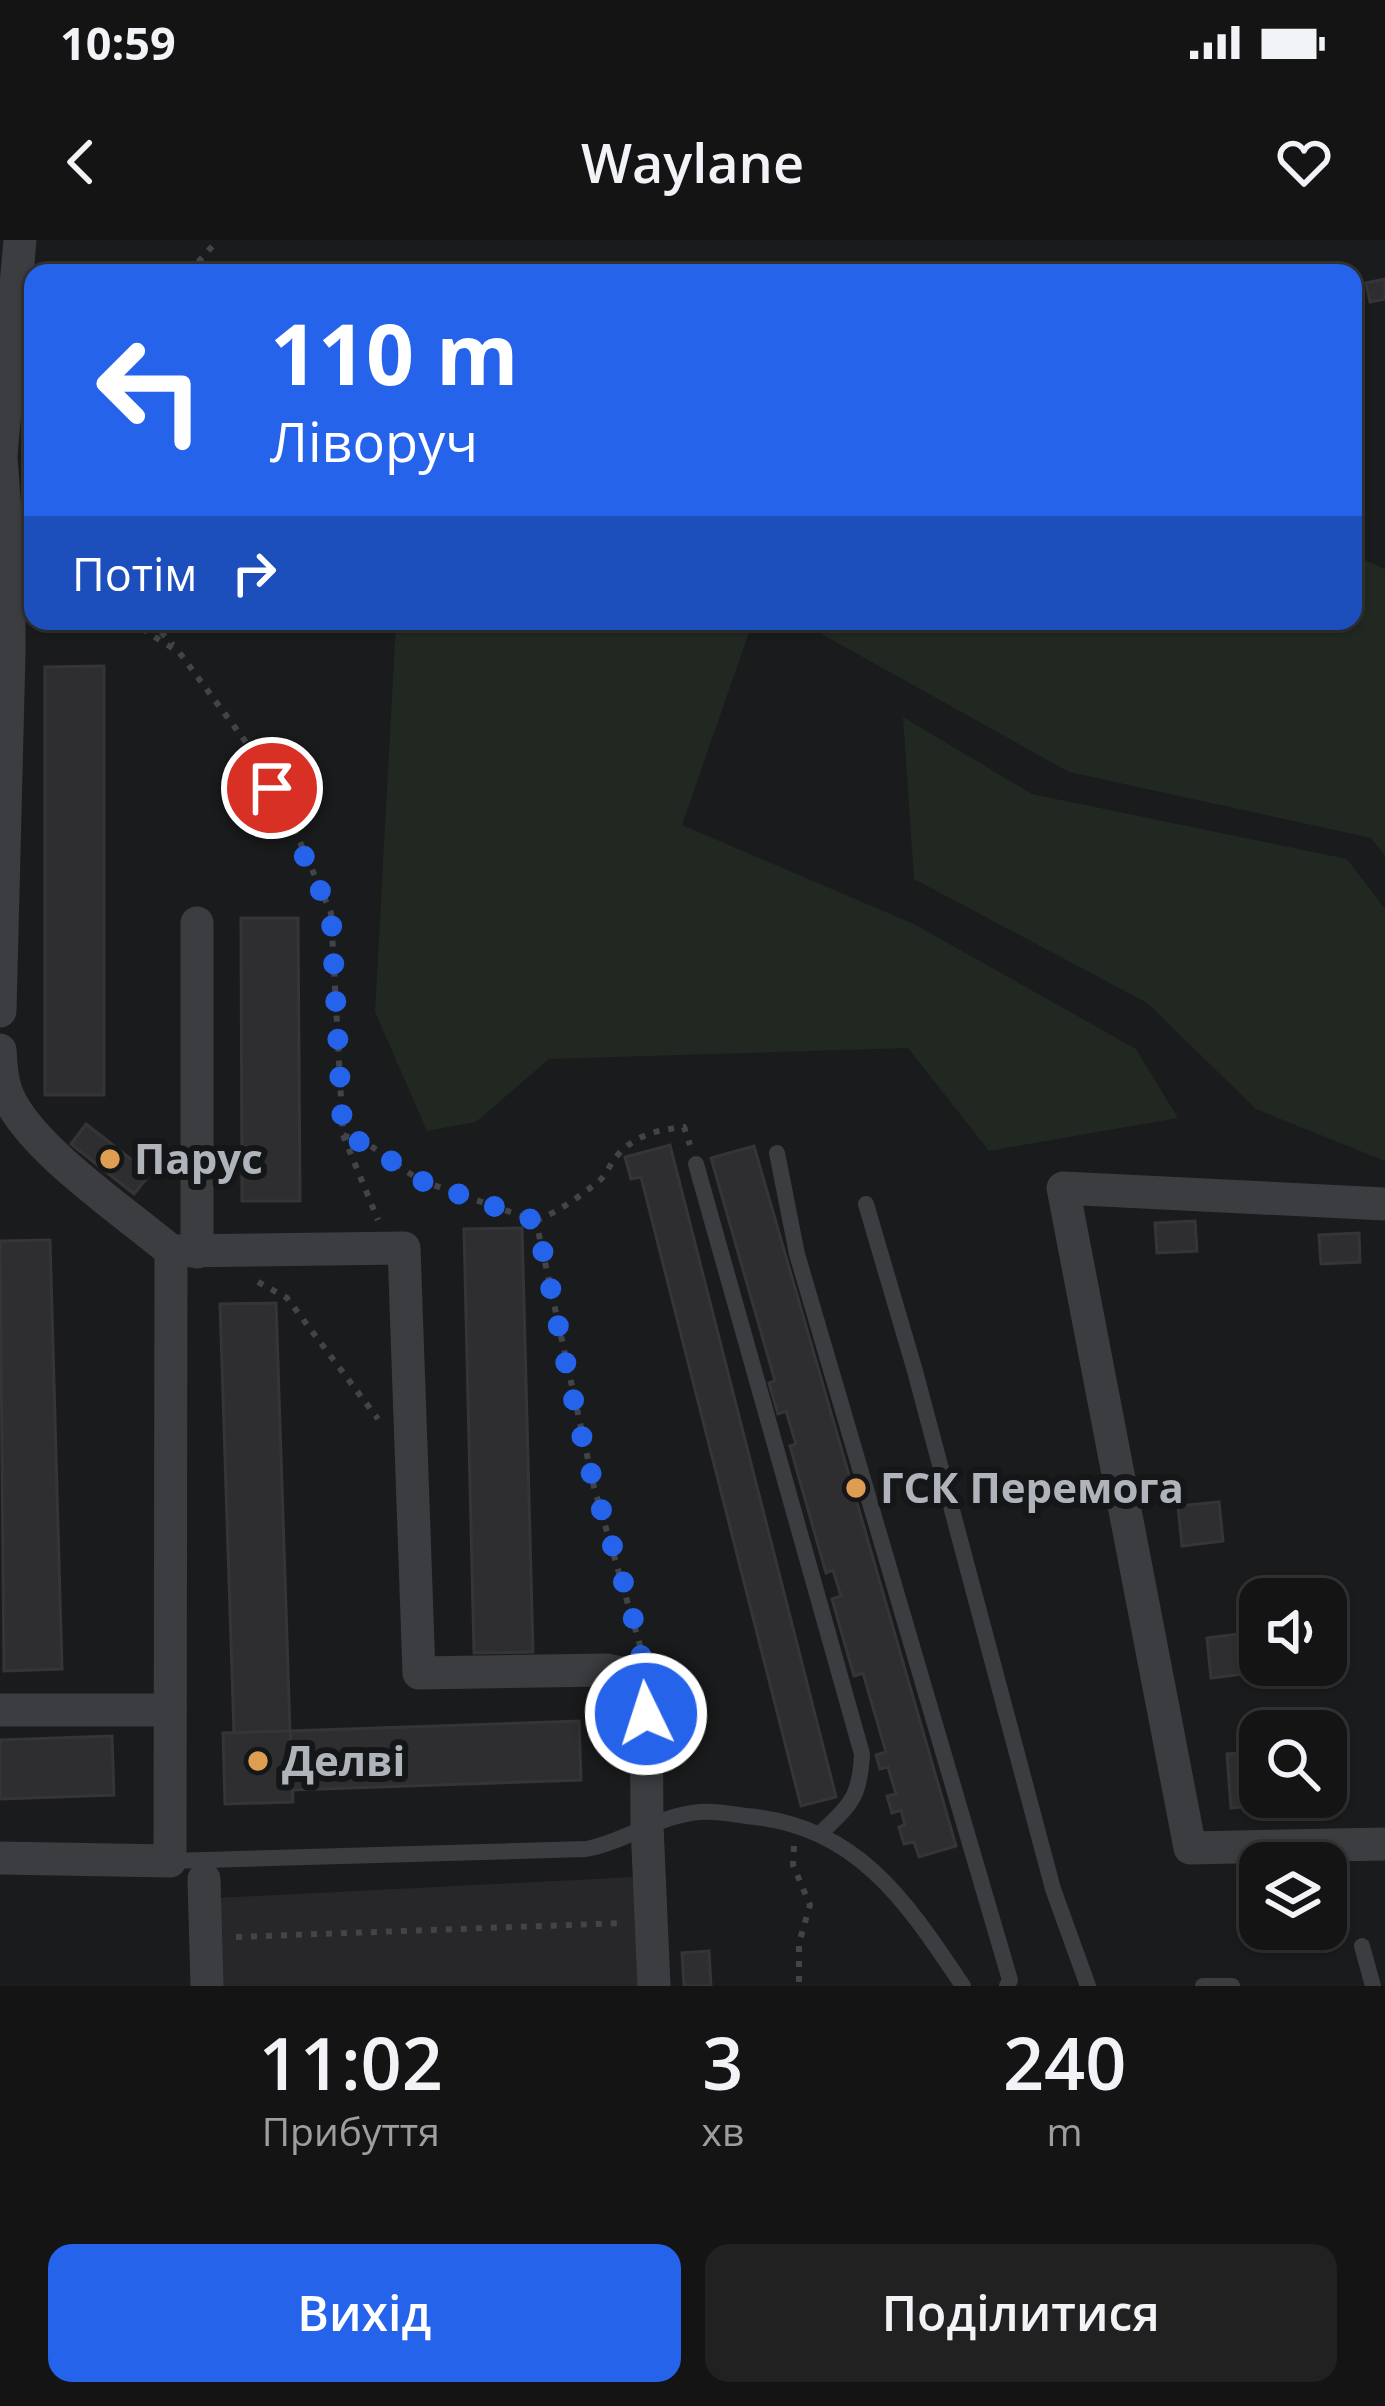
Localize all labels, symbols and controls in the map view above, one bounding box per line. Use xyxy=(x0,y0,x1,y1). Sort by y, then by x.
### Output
text: 10:59 xyxy=(60,12,176,73)
text: Waylane xyxy=(581,125,804,199)
icon: back xyxy=(48,129,114,195)
icon: heart xyxy=(1271,129,1337,195)
text: 110 m xyxy=(270,295,518,410)
icon: left xyxy=(72,312,228,468)
text: Ліворуч xyxy=(270,404,478,478)
icon: right xyxy=(221,540,287,606)
text: Потім xyxy=(72,543,197,604)
pin xyxy=(221,737,323,839)
icon: arrive xyxy=(239,755,305,821)
place label: Парус xyxy=(134,1129,263,1186)
marker: Парус xyxy=(97,1146,123,1172)
place label: ГСК Перемога xyxy=(880,1458,1184,1515)
marker: ГСК Перемога xyxy=(843,1475,869,1501)
map controls xyxy=(1239,1578,1347,1950)
button: sound xyxy=(1239,1578,1347,1686)
position arrow xyxy=(583,1651,709,1777)
button: search xyxy=(1239,1710,1347,1818)
place label: Делві xyxy=(282,1731,405,1788)
marker: Делві xyxy=(245,1748,271,1774)
button: layers xyxy=(1239,1842,1347,1950)
text: 11:02 xyxy=(259,2013,443,2111)
text: 3 xyxy=(702,2013,744,2111)
text: 240 xyxy=(1003,2013,1126,2111)
text: Прибуття xyxy=(262,2104,440,2157)
text: хв xyxy=(702,2104,744,2157)
text: m xyxy=(1047,2104,1083,2157)
button: Вихід xyxy=(48,2244,681,2382)
button: Поділитися xyxy=(705,2244,1337,2382)

